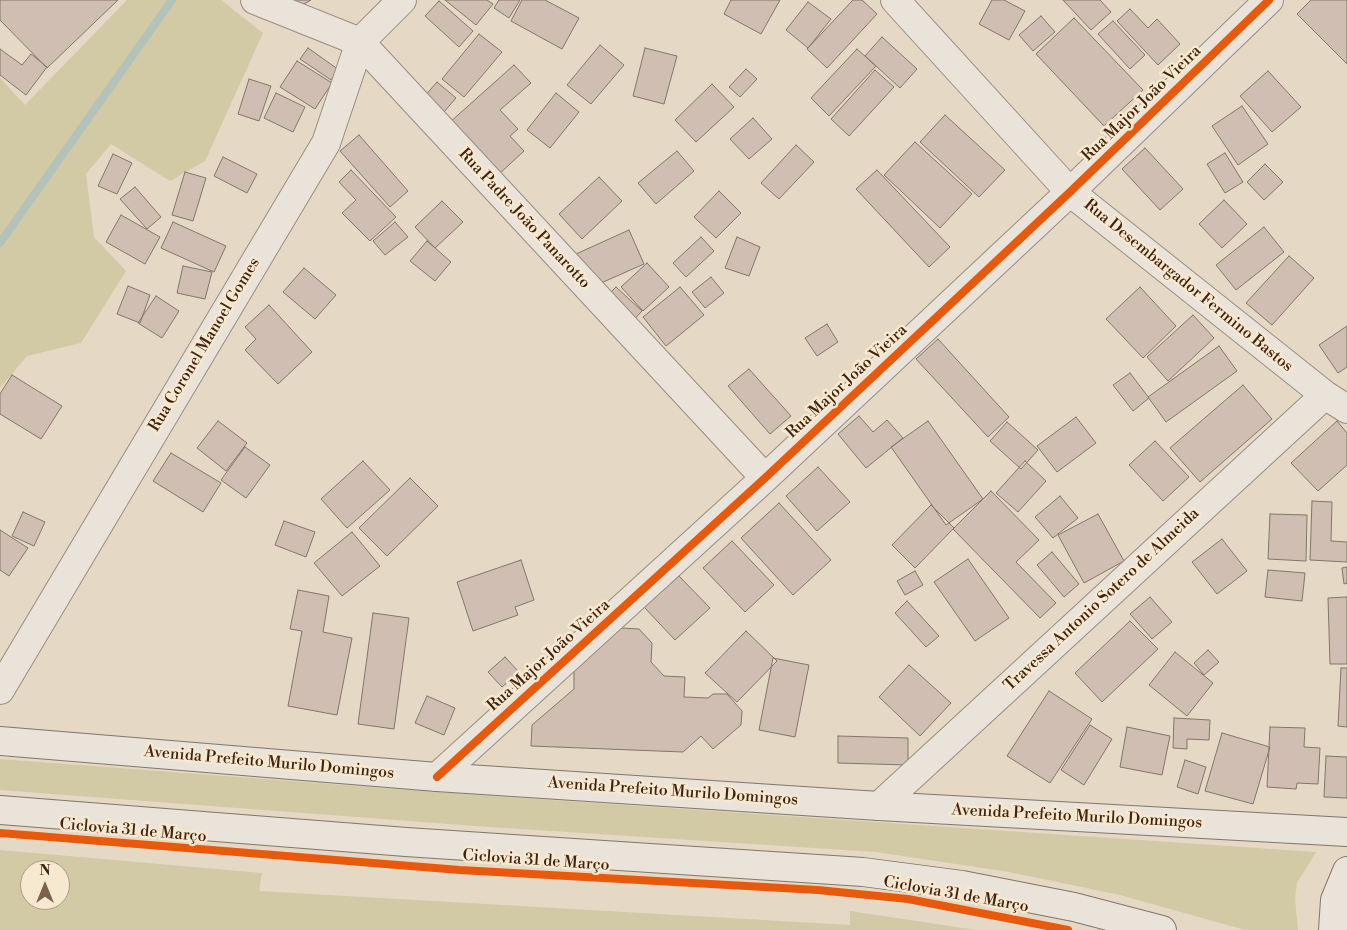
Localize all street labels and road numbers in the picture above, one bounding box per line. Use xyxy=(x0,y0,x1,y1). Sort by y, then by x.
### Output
street label: Rua Major João Vieira xyxy=(1078,42,1206,166)
street label: Rua Padre João Panarotto xyxy=(454,145,594,293)
street label: Rua Desembargador Fermino Bastos xyxy=(1079,196,1297,376)
street label: Rua Coronel Manoel Gomes xyxy=(145,254,265,436)
street label: Rua Major João Vieira xyxy=(782,321,912,443)
street label: Travessa Antonio Sotero de Almeida xyxy=(1000,504,1204,696)
street label: Rua Major João Vieira xyxy=(484,596,614,716)
street label: Avenida Prefeito Murilo Domingos xyxy=(143,743,395,783)
street label: Avenida Prefeito Murilo Domingos xyxy=(547,774,799,810)
street label: Avenida Prefeito Murilo Domingos xyxy=(951,801,1203,833)
street label: Ciclovia 31 de Março xyxy=(59,815,207,847)
street label: Ciclovia 31 de Março xyxy=(462,846,610,876)
street label: Ciclovia 31 de Março xyxy=(882,873,1030,917)

